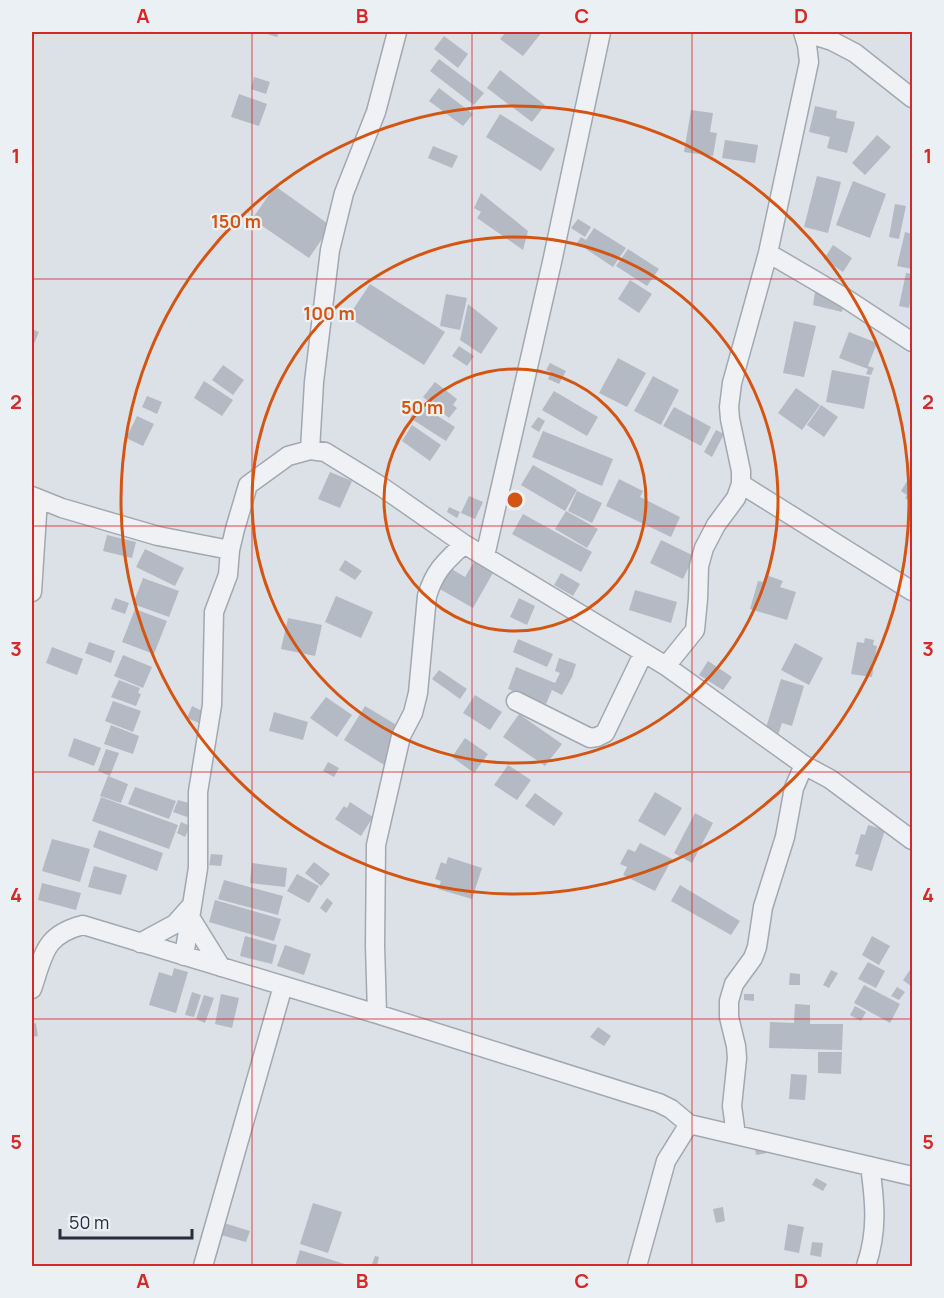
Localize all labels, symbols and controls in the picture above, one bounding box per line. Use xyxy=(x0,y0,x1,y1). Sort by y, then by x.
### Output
text: A xyxy=(136,2,150,29)
text: B xyxy=(356,2,369,29)
text: C xyxy=(575,2,589,29)
text: D xyxy=(794,2,808,29)
text: 1 xyxy=(12,142,20,169)
text: 1 xyxy=(924,142,932,169)
text: 150 m xyxy=(211,209,261,233)
text: 100 m xyxy=(303,301,355,325)
text: 2 xyxy=(10,388,22,415)
text: 2 xyxy=(922,388,934,415)
text: 50 m xyxy=(401,395,443,419)
centre of rings xyxy=(505,490,525,510)
text: 3 xyxy=(10,635,22,662)
text: 3 xyxy=(922,635,934,662)
text: 4 xyxy=(10,881,22,908)
text: 4 xyxy=(922,881,934,908)
text: 5 xyxy=(10,1128,22,1155)
text: 5 xyxy=(922,1128,934,1155)
scale bar xyxy=(60,1202,192,1240)
text: 50 m xyxy=(69,1210,109,1234)
text: A xyxy=(136,1267,150,1294)
text: B xyxy=(356,1267,369,1294)
text: C xyxy=(575,1267,589,1294)
text: D xyxy=(794,1267,808,1294)

